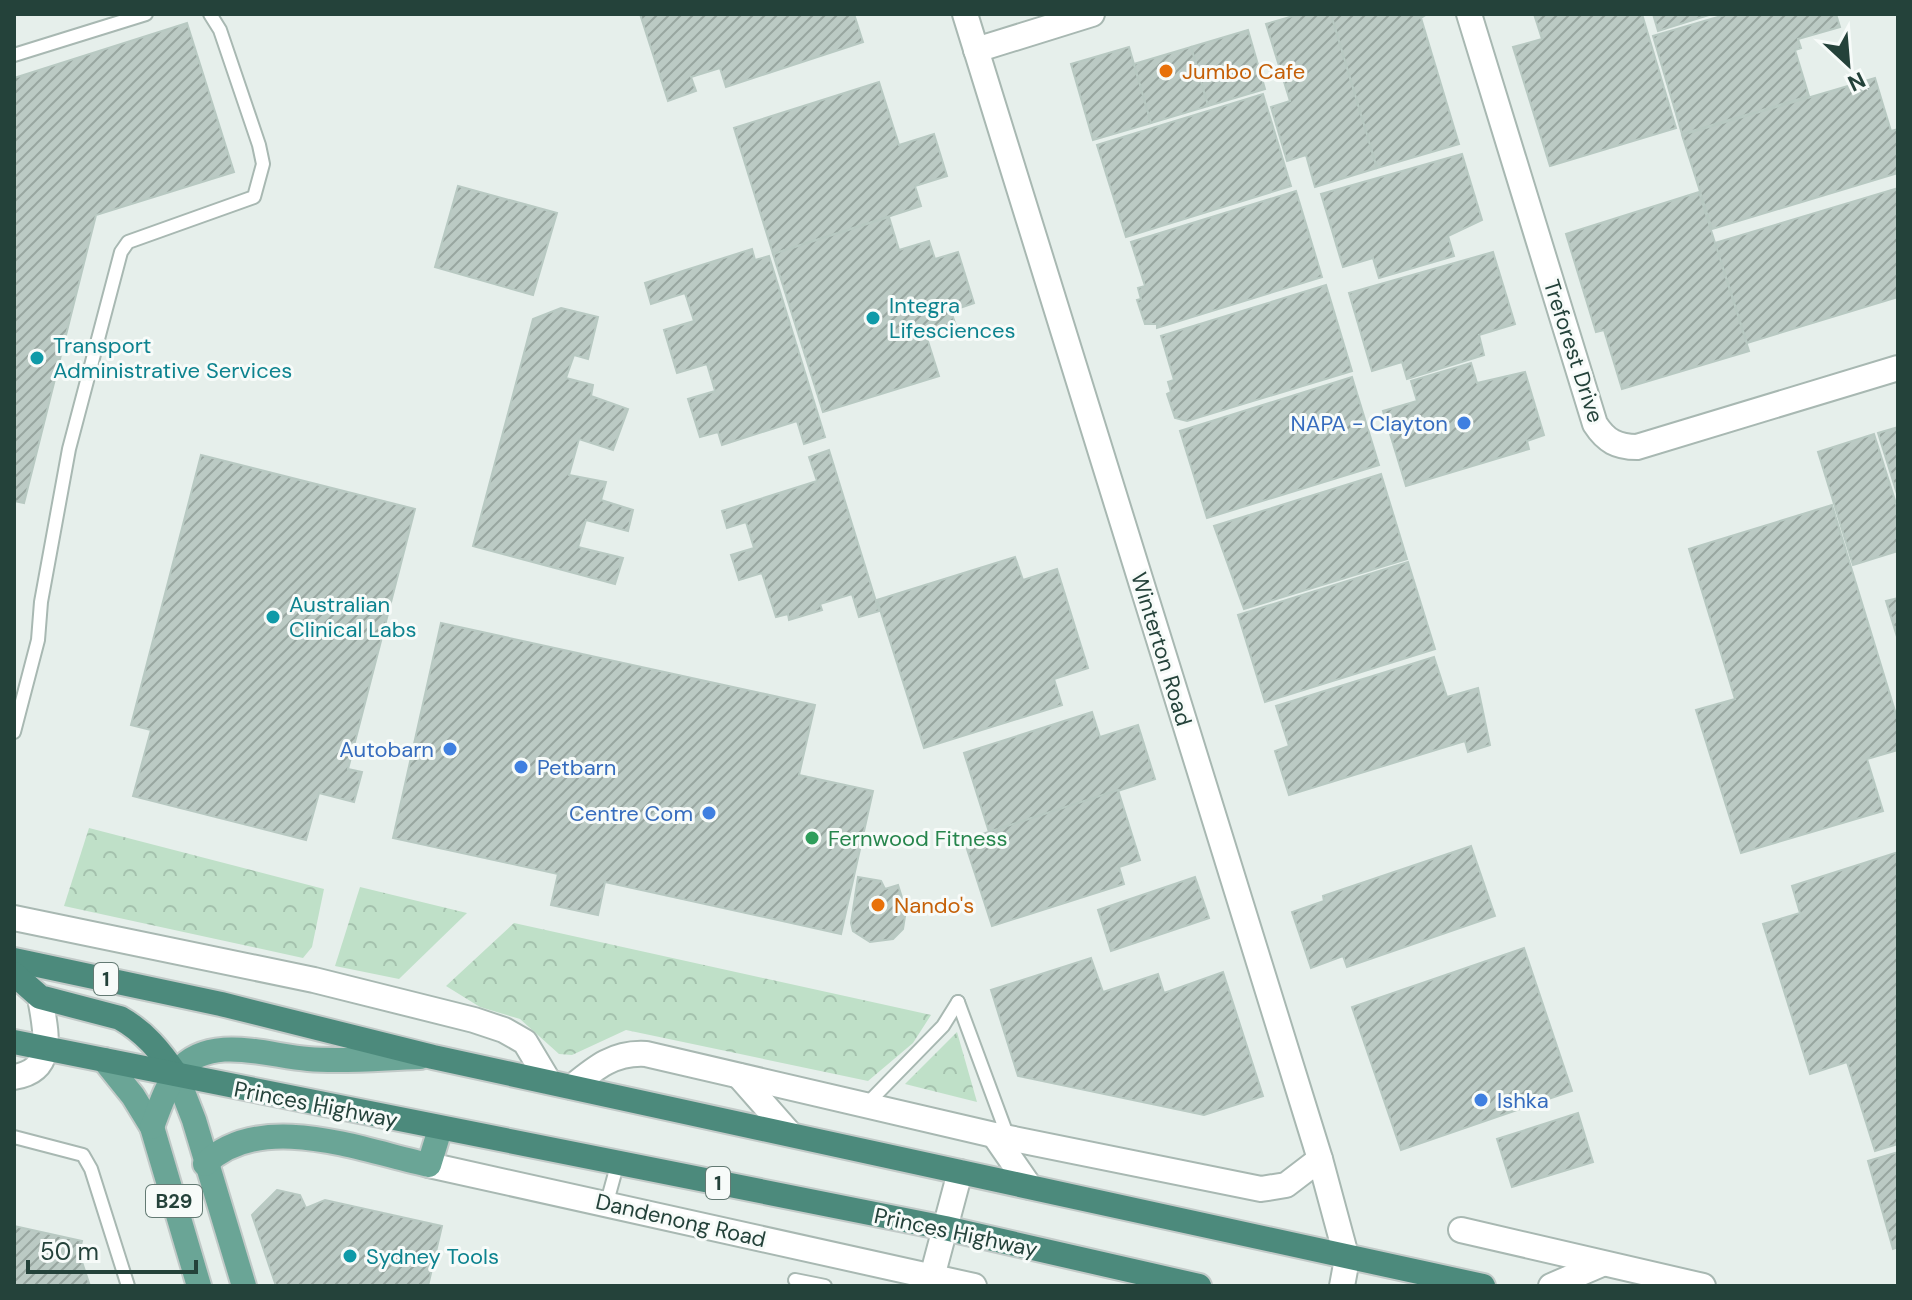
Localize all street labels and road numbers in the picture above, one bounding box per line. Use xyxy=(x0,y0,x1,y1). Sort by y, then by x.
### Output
street label: Treforest Drive xyxy=(1537,276,1610,426)
street label: Winterton Road xyxy=(1124,569,1199,730)
road number: 1 xyxy=(94,963,118,995)
street label: Princes Highway xyxy=(232,1074,400,1135)
road number: 1 xyxy=(706,1167,730,1199)
road number: B29 xyxy=(146,1185,202,1217)
street label: Dandenong Road xyxy=(593,1187,769,1254)
street label: Princes Highway xyxy=(872,1201,1040,1264)

